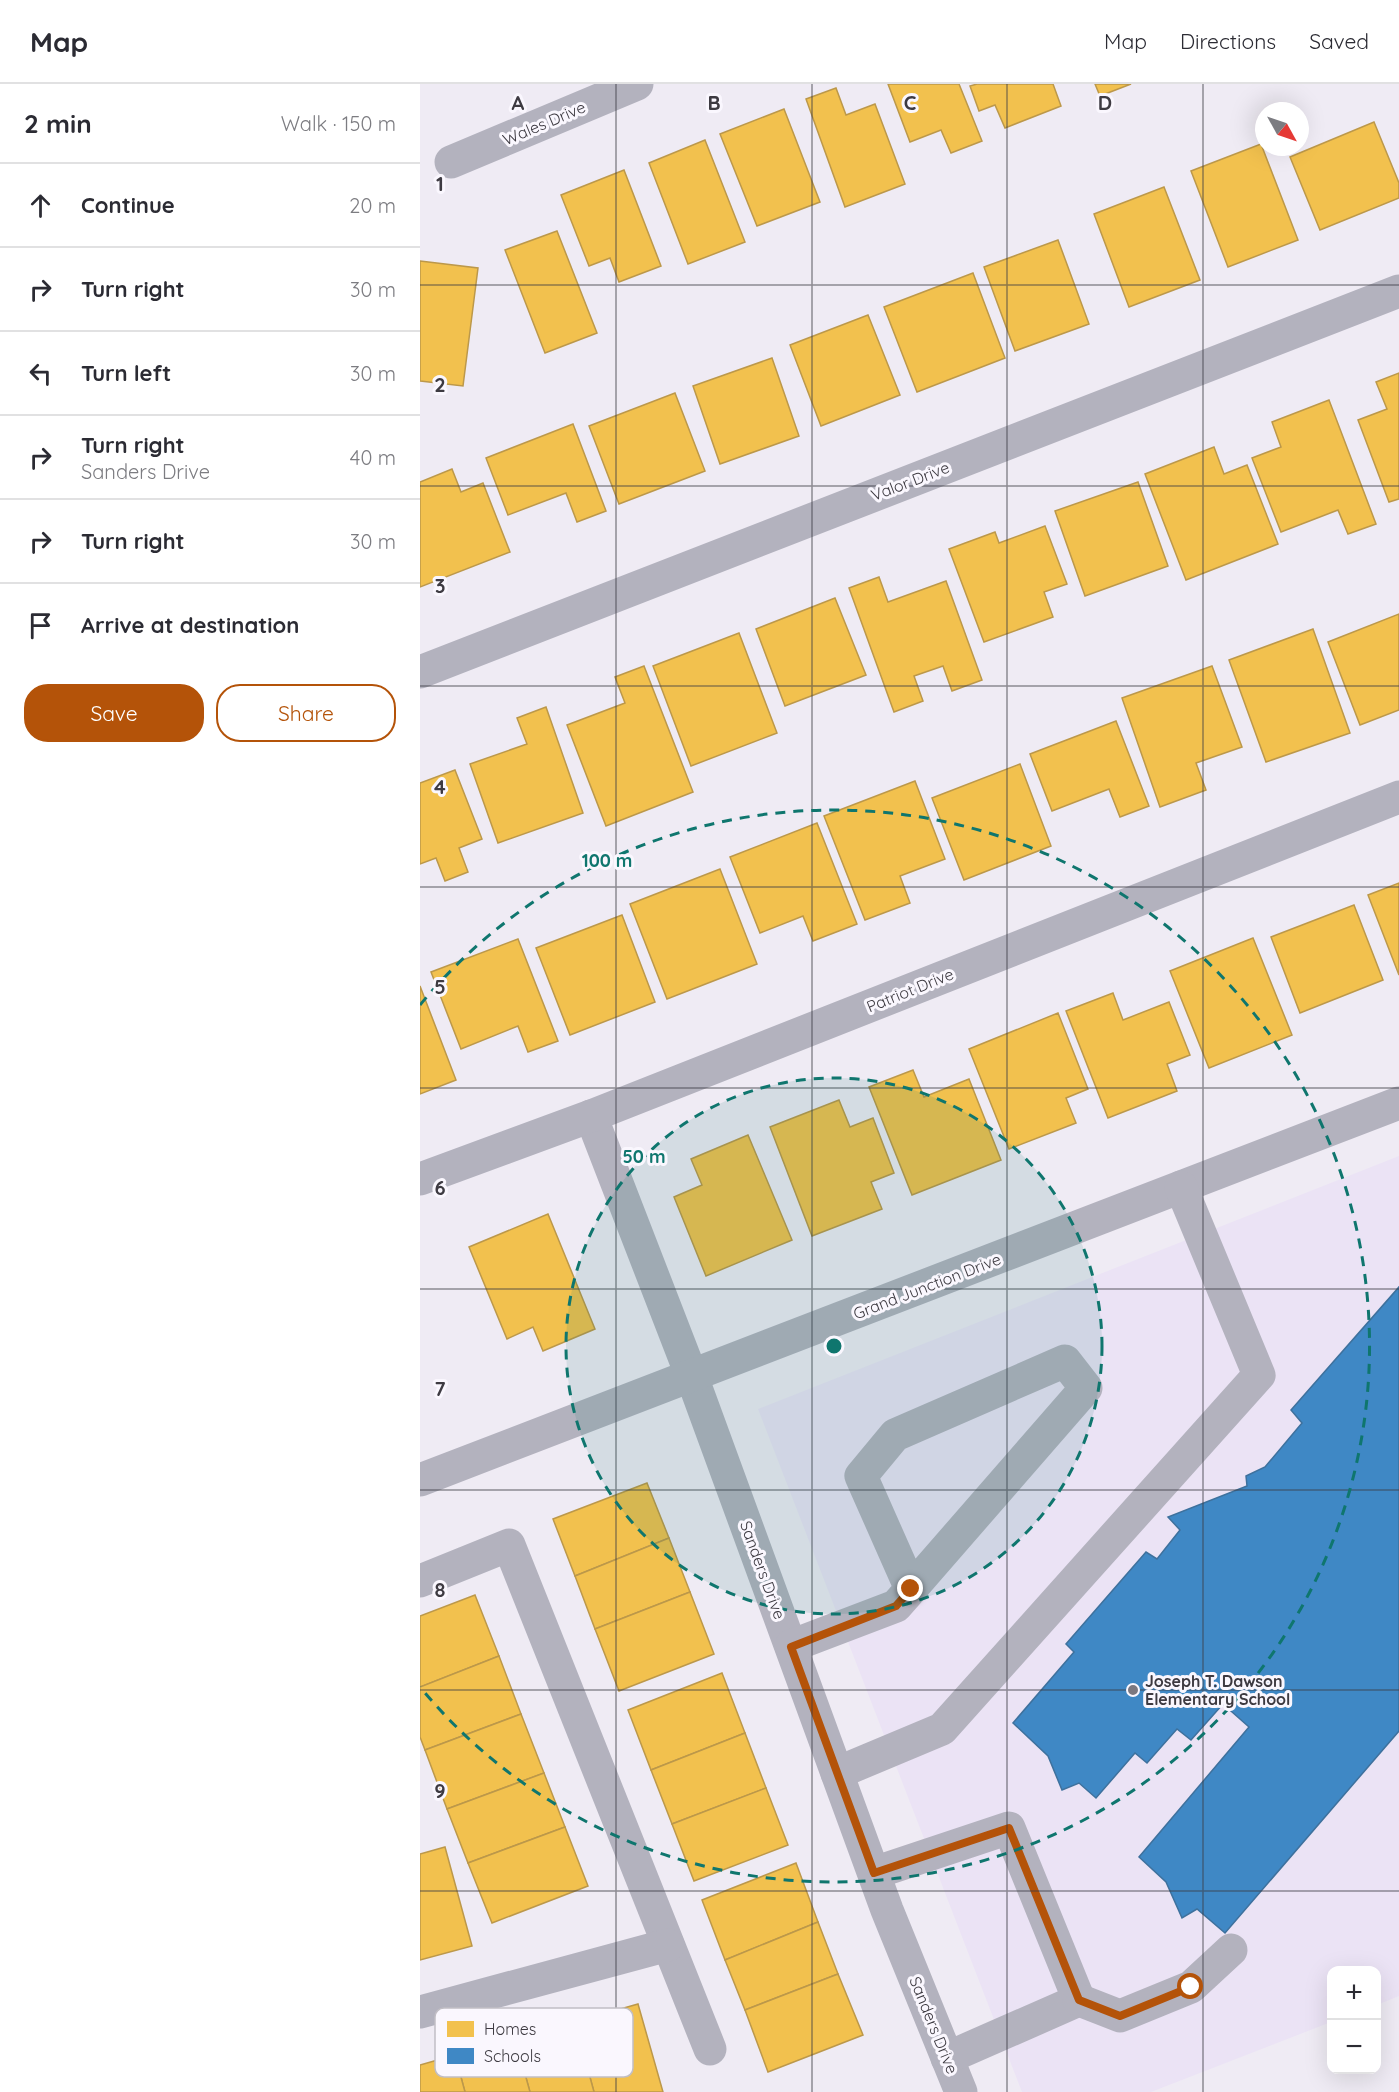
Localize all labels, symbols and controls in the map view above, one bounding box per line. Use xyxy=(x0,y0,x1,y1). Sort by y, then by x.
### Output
text: Map xyxy=(30,24,88,59)
text: Map xyxy=(1104,28,1147,54)
text: Directions xyxy=(1180,28,1276,54)
text: Saved xyxy=(1309,28,1369,54)
text: A xyxy=(512,90,525,115)
text: B xyxy=(707,90,721,115)
text: C xyxy=(904,90,917,115)
text: D xyxy=(1098,90,1112,115)
street label: Wales Drive xyxy=(500,97,588,149)
north arrow xyxy=(1255,102,1309,156)
text: 2 min xyxy=(24,107,92,140)
text: Walk · 150 m xyxy=(281,111,396,136)
text: 1 xyxy=(436,171,444,196)
icon: ahead xyxy=(24,189,57,222)
text: Continue xyxy=(81,191,175,219)
text: 20 m xyxy=(349,193,396,218)
icon: right xyxy=(24,273,57,306)
text: Turn right xyxy=(81,275,185,303)
text: 30 m xyxy=(350,277,396,302)
icon: left xyxy=(24,357,57,390)
text: Turn left xyxy=(81,359,171,387)
text: 30 m xyxy=(350,361,396,386)
text: 2 xyxy=(434,372,446,397)
text: Turn right xyxy=(81,431,185,459)
icon: right xyxy=(24,441,57,474)
text: 40 m xyxy=(350,445,396,470)
street label: Valor Drive xyxy=(868,457,952,505)
text: Sanders Drive xyxy=(81,459,210,484)
icon: right xyxy=(24,525,57,558)
text: Turn right xyxy=(81,527,185,555)
text: 30 m xyxy=(350,529,396,554)
text: 3 xyxy=(435,573,445,598)
icon: arrive xyxy=(24,609,57,642)
text: Arrive at destination xyxy=(81,611,299,639)
button: Save xyxy=(24,684,204,742)
button: Share xyxy=(216,684,396,742)
text: 4 xyxy=(434,774,446,799)
text: 100 m xyxy=(582,849,632,872)
street label: Patriot Drive xyxy=(864,963,956,1017)
text: 5 xyxy=(434,974,446,999)
text: 50 m xyxy=(622,1145,666,1168)
text: 6 xyxy=(434,1175,446,1200)
street label: Grand Junction Drive xyxy=(850,1249,1004,1323)
centre of rings xyxy=(824,1336,844,1356)
text: 7 xyxy=(435,1376,446,1401)
street label: Sanders Drive xyxy=(736,1518,790,1622)
route end xyxy=(897,1575,923,1601)
text: 8 xyxy=(435,1577,446,1602)
place label: Joseph T. Dawson Elementary School xyxy=(1145,1671,1290,1709)
marker: Joseph T. Dawson Elementary School xyxy=(1126,1683,1140,1697)
text: 9 xyxy=(434,1778,446,1803)
map controls xyxy=(1327,1966,1381,2074)
button: + xyxy=(1327,1966,1381,2020)
street label: Sanders Drive xyxy=(905,1973,963,2077)
route start xyxy=(1177,1973,1203,1999)
legend xyxy=(435,2008,633,2077)
text: Homes xyxy=(484,2019,536,2039)
button: − xyxy=(1327,2020,1381,2074)
text: Schools xyxy=(484,2046,541,2066)

